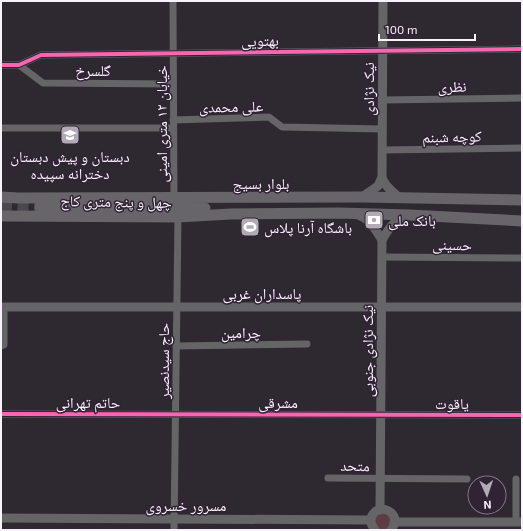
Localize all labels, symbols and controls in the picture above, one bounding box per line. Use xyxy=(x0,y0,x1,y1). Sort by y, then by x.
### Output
scale bar xyxy=(379,16,475,42)
text: 100 m xyxy=(385,22,417,36)
street label: بهتویی xyxy=(241,31,279,51)
street label: گلسرخ xyxy=(75,61,111,81)
street label: نیک نژادی xyxy=(359,62,379,116)
street label: خیابان ۱۲ متری امینی xyxy=(152,65,172,183)
street label: نظری xyxy=(437,77,467,97)
street label: علی محمدی xyxy=(199,96,264,118)
school or university icon: دبستان و پیش دبستان دخترانه سپیده xyxy=(59,124,81,146)
street label: کوچه شبنم xyxy=(422,126,482,148)
place label: دبستان و پیش دبستان دخترانه سپیده xyxy=(10,147,130,183)
street label: بلوار بسیج xyxy=(233,174,290,194)
street label: چهل و پنج متری کاج xyxy=(60,191,172,213)
bank icon: بانک ملی xyxy=(363,209,385,231)
place label: بانک ملی xyxy=(388,211,436,231)
sports icon: باشگاه آرنا پلاس xyxy=(239,216,261,238)
place label: باشگاه آرنا پلاس xyxy=(264,218,352,238)
street label: حسینی xyxy=(432,235,472,255)
street label: پاسداران غربی xyxy=(222,284,302,304)
street label: نیک نژادی جنوبی xyxy=(358,305,378,397)
street label: حاج سیدنصیر xyxy=(154,323,174,400)
street label: چرامین xyxy=(221,323,262,343)
street label: حاتم تهرانی xyxy=(56,393,121,413)
street label: مشرقی xyxy=(258,393,298,413)
street label: یاقوت xyxy=(435,394,469,413)
street label: متحد xyxy=(340,456,370,474)
north arrow xyxy=(467,475,507,515)
street label: مسرور خسروی xyxy=(146,496,227,516)
text: N xyxy=(483,499,492,512)

